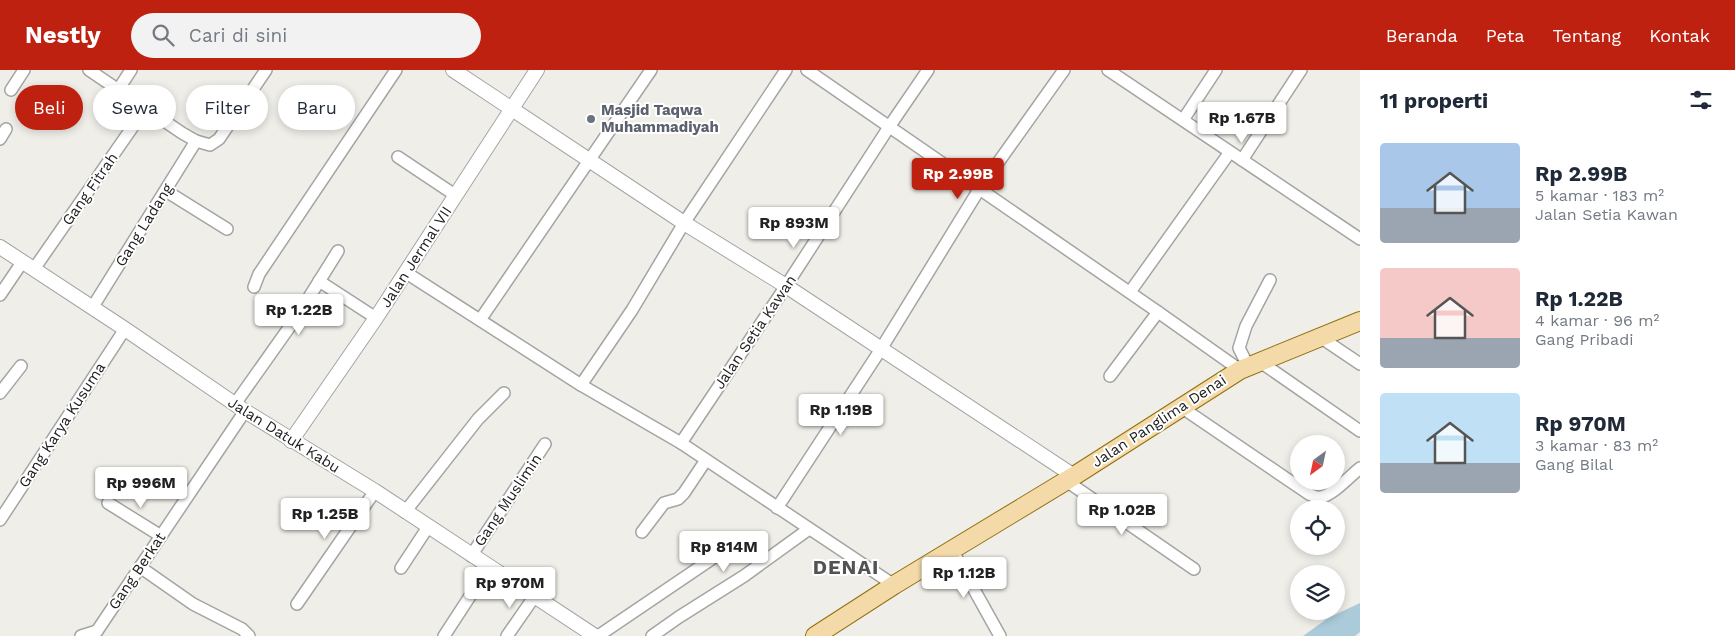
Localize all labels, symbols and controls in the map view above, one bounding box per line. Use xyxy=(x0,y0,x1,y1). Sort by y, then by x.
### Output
search box xyxy=(131,13,481,58)
text: Nestly xyxy=(25,21,101,49)
icon: search xyxy=(149,21,177,49)
text: Cari di sini xyxy=(189,24,287,47)
text: Beranda xyxy=(1386,25,1458,46)
text: Peta xyxy=(1486,25,1524,46)
text: Tentang xyxy=(1552,25,1621,46)
text: Kontak xyxy=(1649,25,1710,46)
chip: Beli xyxy=(15,85,83,130)
chip: Sewa xyxy=(93,85,176,130)
chip: Filter xyxy=(186,85,268,130)
chip: Baru xyxy=(278,85,355,130)
icon: filters xyxy=(1687,86,1715,114)
text: 11 properti xyxy=(1380,88,1488,113)
place label: Masjid Taqwa Muhammadiyah xyxy=(601,101,719,136)
pin: Rp 1.67B xyxy=(1190,102,1294,144)
text: Rp 1.67B xyxy=(1208,108,1276,127)
marker: Masjid Taqwa Muhammadiyah xyxy=(585,113,597,125)
street label: Gang Fitrah xyxy=(58,149,122,229)
pin: Rp 2.99B xyxy=(906,158,1010,200)
text: Rp 2.99B xyxy=(1535,161,1627,186)
icon: home xyxy=(1420,163,1480,223)
text: Rp 2.99B xyxy=(923,164,993,183)
street label: Gang Ladang xyxy=(111,180,177,270)
text: 5 kamar · 183 m² xyxy=(1535,186,1664,205)
street label: Jalan Jermal VII xyxy=(377,203,455,311)
text: Jalan Setia Kawan xyxy=(1535,205,1678,224)
pin: Rp 893M xyxy=(748,206,840,249)
text: Rp 893M xyxy=(759,213,829,232)
street label: Jalan Setia Kawan xyxy=(710,271,800,393)
text: Rp 1.22B xyxy=(1535,286,1623,311)
icon: home xyxy=(1420,288,1480,348)
pin: Rp 1.22B xyxy=(247,294,351,336)
text: Rp 1.22B xyxy=(265,300,333,319)
text: 4 kamar · 96 m² xyxy=(1535,311,1659,330)
text: Gang Pribadi xyxy=(1535,330,1633,349)
street label: Gang Karya Kusuma xyxy=(15,359,109,491)
street label: Jalan Panglima Denai xyxy=(1088,371,1230,471)
street label: Jalan Datuk Kabu xyxy=(225,393,343,477)
pin: Rp 1.19B xyxy=(789,394,893,436)
text: Rp 1.19B xyxy=(809,400,873,419)
text: Rp 970M xyxy=(1535,411,1626,436)
icon: home xyxy=(1420,413,1480,473)
north arrow xyxy=(1290,435,1345,490)
map controls xyxy=(1290,435,1345,620)
text: 3 kamar · 83 m² xyxy=(1535,436,1658,455)
street label: Gang Muslimin xyxy=(470,450,546,550)
text: Gang Bilal xyxy=(1535,455,1613,474)
pin: Rp 996M xyxy=(95,466,187,509)
text: Rp 996M xyxy=(106,473,176,492)
pin: Rp 1.02B xyxy=(1070,494,1174,536)
pin: Rp 1.25B xyxy=(273,498,377,540)
text: Rp 1.02B xyxy=(1088,500,1156,519)
button: locate xyxy=(1290,500,1345,555)
text: Rp 1.25B xyxy=(292,504,358,523)
street label: Gang Berkat xyxy=(105,528,170,613)
pin: Rp 814M xyxy=(678,530,770,573)
text: Rp 814M xyxy=(690,537,758,556)
district label: DENAI xyxy=(813,555,879,579)
pin: Rp 1.12B xyxy=(912,556,1016,599)
text: Rp 1.12B xyxy=(933,563,995,582)
button: layers xyxy=(1290,565,1345,620)
pin: Rp 970M xyxy=(464,566,556,609)
text: Rp 970M xyxy=(475,573,545,592)

